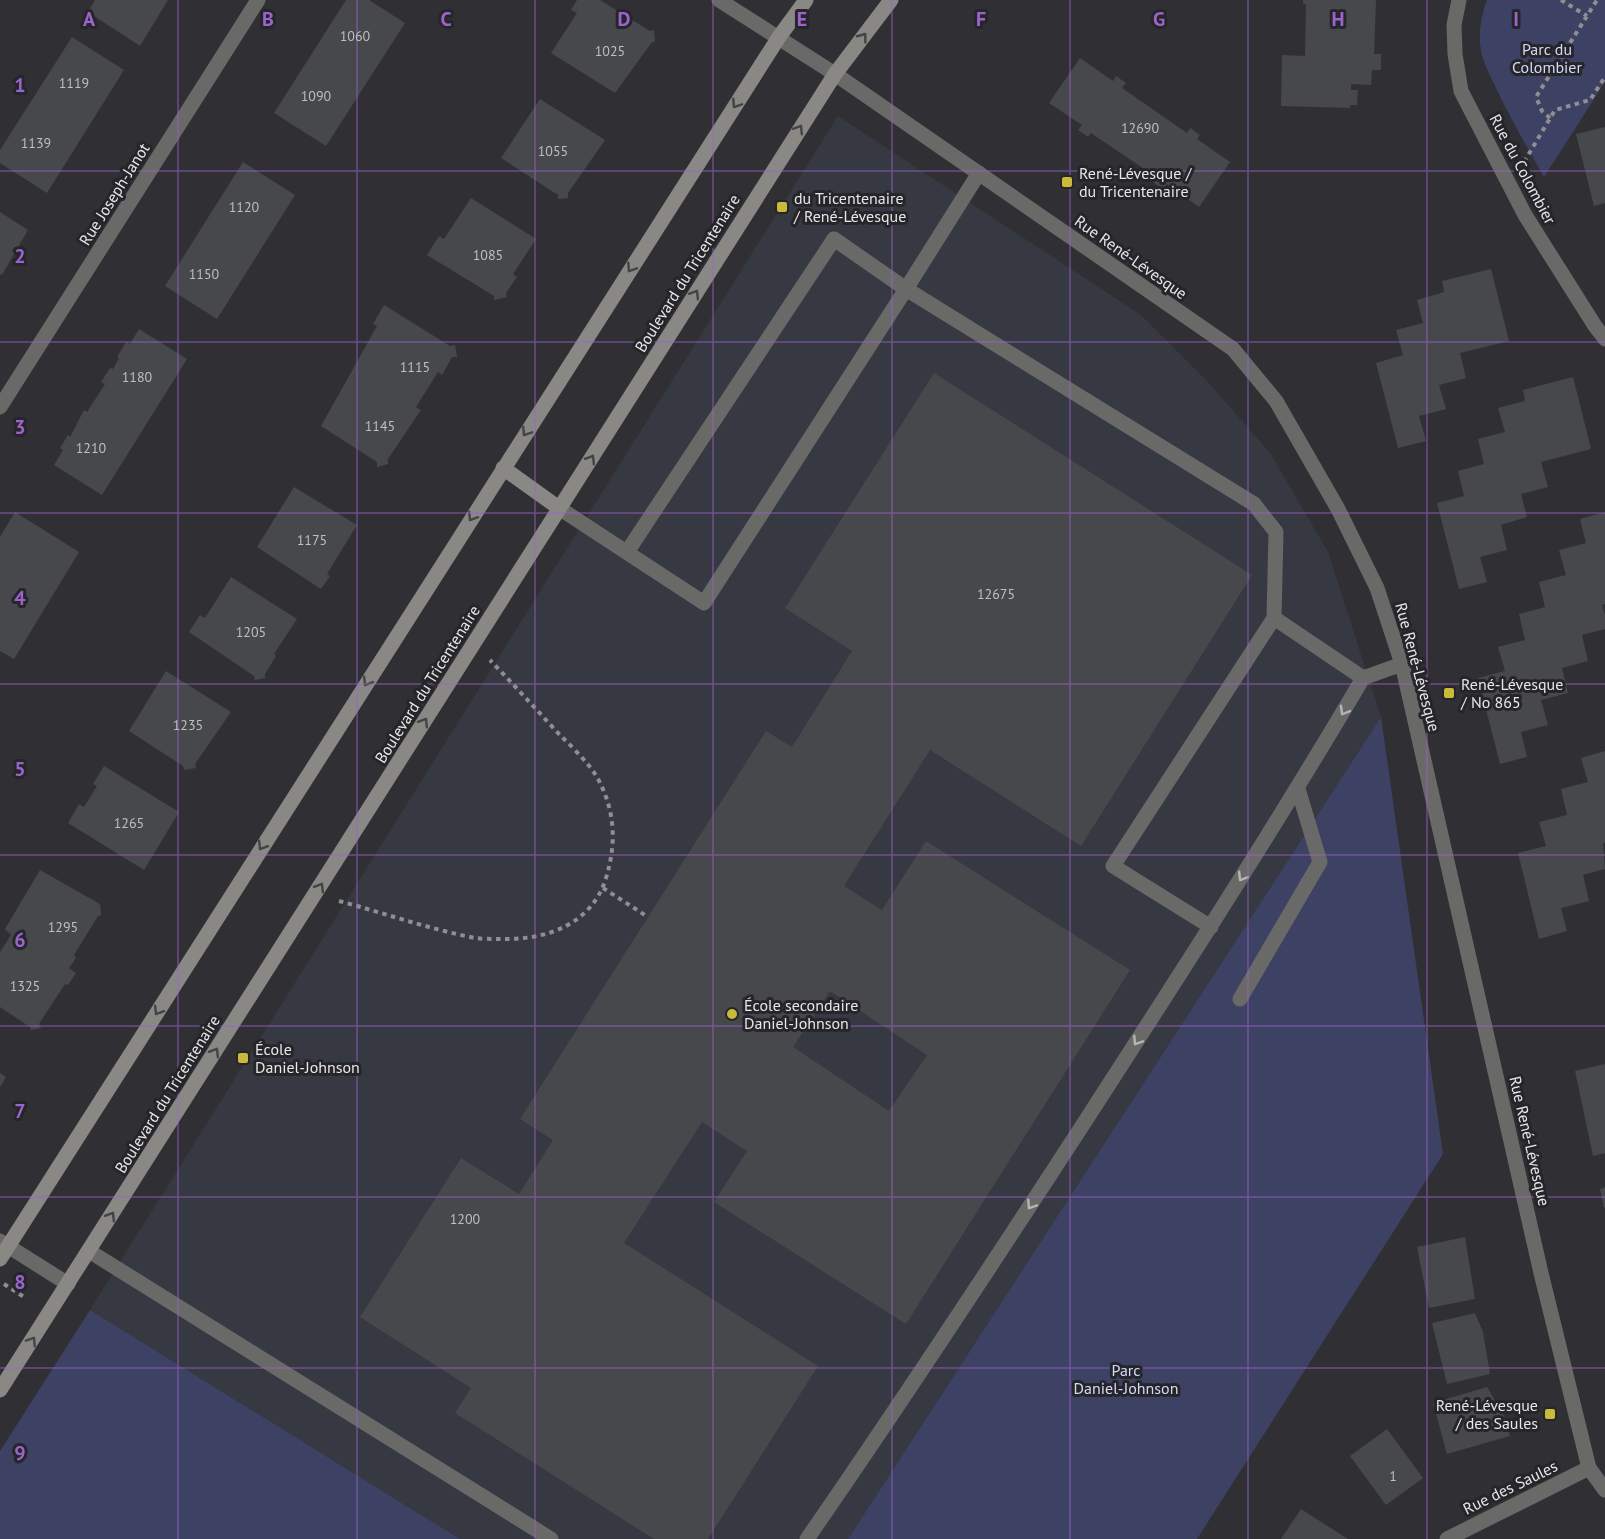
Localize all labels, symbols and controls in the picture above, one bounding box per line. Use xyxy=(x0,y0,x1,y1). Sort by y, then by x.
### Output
text: A xyxy=(83,6,96,32)
text: B xyxy=(262,6,274,32)
text: C xyxy=(440,6,452,32)
text: D xyxy=(618,6,631,32)
text: E xyxy=(797,6,807,32)
text: F xyxy=(976,6,986,32)
text: G xyxy=(1153,6,1165,32)
text: H xyxy=(1331,6,1345,32)
text: I xyxy=(1513,6,1519,32)
house number: 1060 xyxy=(340,27,371,45)
one-way arrow xyxy=(855,33,866,44)
park label: Parc du Colombier xyxy=(1512,39,1583,77)
house number: 1025 xyxy=(595,42,625,60)
text: 1 xyxy=(14,72,26,98)
house number: 1119 xyxy=(59,74,89,92)
house number: 1090 xyxy=(301,87,332,105)
one-way arrow xyxy=(732,97,743,108)
street label: Rue du Colombier xyxy=(1486,111,1561,228)
house number: 12690 xyxy=(1121,119,1159,137)
one-way arrow xyxy=(792,125,804,135)
house number: 1139 xyxy=(21,134,51,152)
street label: Rue Joseph-Janot xyxy=(75,139,154,249)
house number: 1055 xyxy=(538,142,568,160)
place label: René-Lévesque / du Tricentenaire xyxy=(1079,163,1193,201)
marker: René-Lévesque / du Tricentenaire xyxy=(1060,175,1074,189)
place label: du Tricentenaire / René-Lévesque xyxy=(793,188,906,226)
street label: Boulevard du Tricentenaire xyxy=(630,190,744,356)
house number: 1120 xyxy=(229,198,260,216)
marker: du Tricentenaire / René-Lévesque xyxy=(775,200,789,214)
street label: Rue René-Lévesque xyxy=(1071,211,1191,303)
text: 2 xyxy=(14,243,26,269)
house number: 1085 xyxy=(473,246,503,264)
one-way arrow xyxy=(626,262,638,272)
house number: 1150 xyxy=(189,265,220,283)
one-way arrow xyxy=(688,290,699,301)
house number: 1115 xyxy=(400,358,430,376)
house number: 1180 xyxy=(122,368,153,386)
text: 3 xyxy=(14,414,26,440)
house number: 1145 xyxy=(365,417,395,435)
one-way arrow xyxy=(522,426,533,437)
house number: 1210 xyxy=(76,439,107,457)
one-way arrow xyxy=(583,455,595,465)
one-way arrow xyxy=(467,511,479,521)
house number: 1175 xyxy=(297,531,327,549)
text: 4 xyxy=(14,585,26,611)
house number: 12675 xyxy=(977,585,1015,603)
street label: Rue René-Lévesque xyxy=(1391,600,1445,734)
street label: Boulevard du Tricentenaire xyxy=(370,601,484,767)
house number: 1205 xyxy=(236,623,266,641)
place label: René-Lévesque / No 865 xyxy=(1460,674,1563,712)
one-way arrow xyxy=(363,675,374,686)
marker: René-Lévesque / No 865 xyxy=(1442,686,1456,700)
one-way arrow xyxy=(1340,705,1351,715)
house number: 1235 xyxy=(173,716,203,734)
one-way arrow xyxy=(417,718,428,729)
text: 5 xyxy=(14,756,26,782)
house number: 1265 xyxy=(114,814,144,832)
one-way arrow xyxy=(258,840,270,850)
one-way arrow xyxy=(1238,871,1250,881)
one-way arrow xyxy=(312,883,324,893)
house number: 1295 xyxy=(48,918,78,936)
text: 6 xyxy=(14,927,26,953)
house number: 1325 xyxy=(10,977,40,995)
place label: École secondaire Daniel-Johnson xyxy=(744,995,858,1033)
one-way arrow xyxy=(153,1005,165,1015)
marker: École secondaire Daniel-Johnson xyxy=(725,1007,739,1021)
street label: Boulevard du Tricentenaire xyxy=(110,1011,224,1177)
one-way arrow xyxy=(1133,1034,1144,1045)
place label: École Daniel-Johnson xyxy=(255,1039,360,1077)
one-way arrow xyxy=(208,1048,219,1059)
marker: École Daniel-Johnson xyxy=(236,1051,250,1065)
street label: Rue René-Lévesque xyxy=(1505,1074,1555,1208)
text: 7 xyxy=(14,1098,26,1124)
one-way arrow xyxy=(1027,1198,1038,1209)
house number: 1200 xyxy=(450,1210,481,1228)
one-way arrow xyxy=(103,1212,114,1223)
text: 8 xyxy=(14,1269,26,1295)
one-way arrow xyxy=(24,1337,36,1347)
park label: Parc Daniel-Johnson xyxy=(1074,1360,1178,1398)
place label: René-Lévesque / des Saules xyxy=(1436,1395,1538,1433)
marker: René-Lévesque / des Saules xyxy=(1543,1407,1557,1421)
text: 9 xyxy=(14,1440,26,1466)
street label: Rue des Saules xyxy=(1459,1455,1561,1519)
house number: 1 xyxy=(1389,1467,1397,1485)

